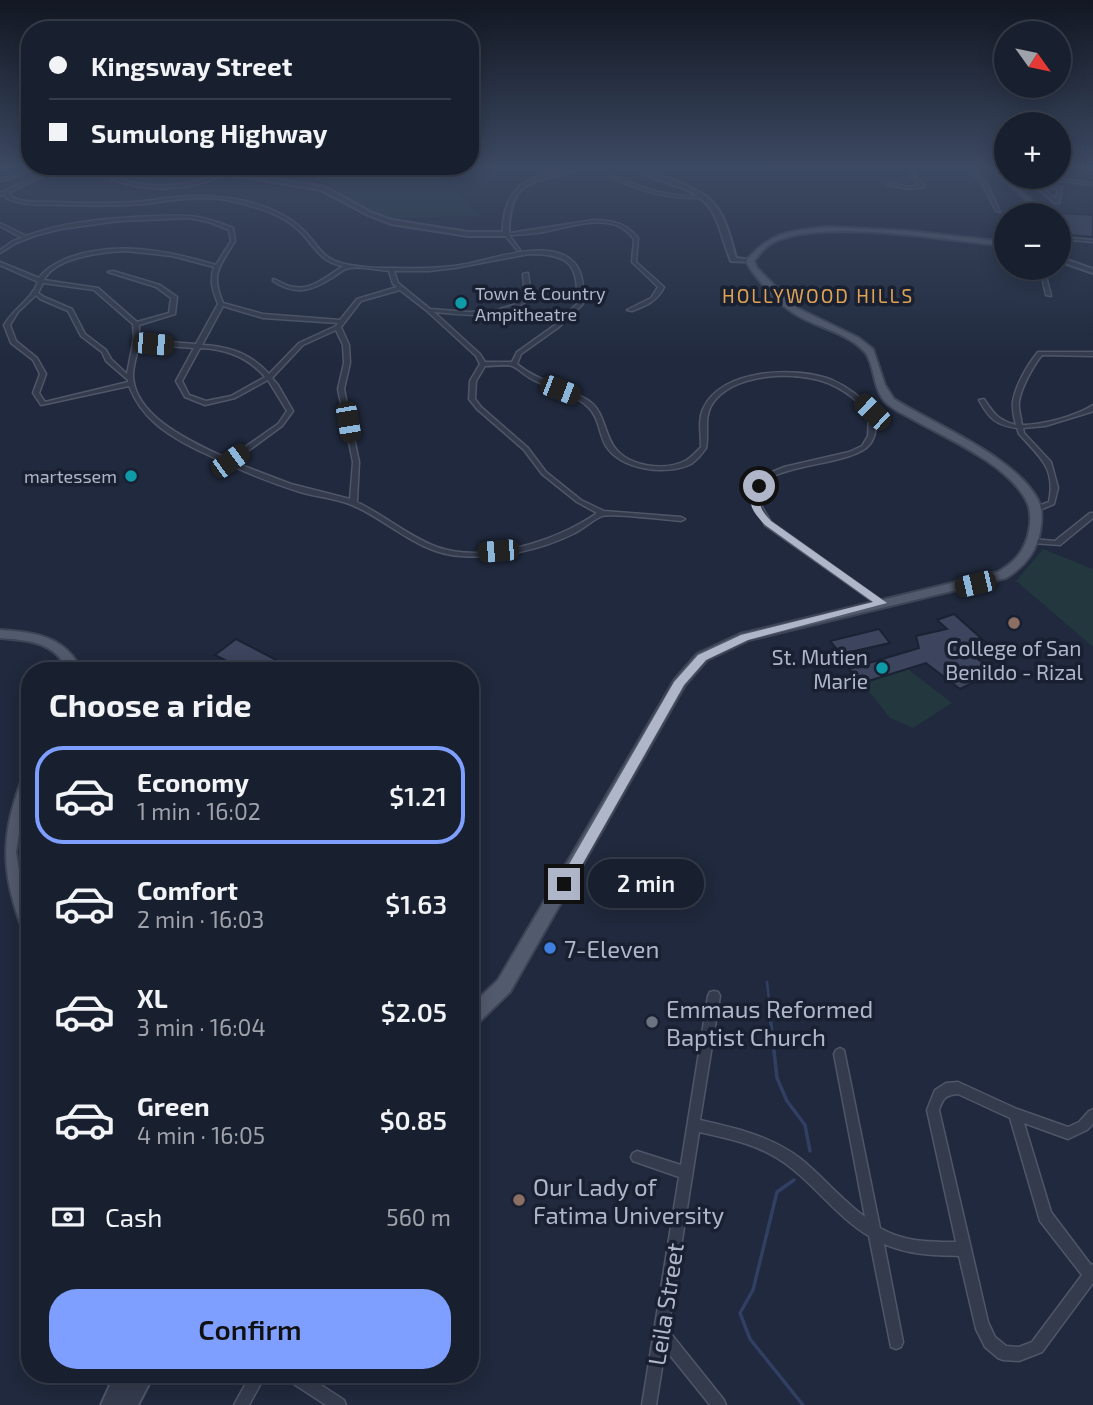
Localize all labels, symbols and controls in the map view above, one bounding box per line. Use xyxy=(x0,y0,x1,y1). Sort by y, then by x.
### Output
north arrow xyxy=(994,21,1071,98)
map controls xyxy=(994,21,1071,280)
text: Kingsway Street xyxy=(91,50,292,81)
button: + xyxy=(994,112,1071,189)
text: Sumulong Highway xyxy=(91,117,327,148)
button: − xyxy=(994,203,1071,280)
place label: Town & Country Ampitheatre xyxy=(475,282,606,325)
district label: HOLLYWOOD HILLS xyxy=(722,284,914,307)
marker: Town & Country Ampitheatre xyxy=(453,295,469,311)
car xyxy=(132,332,175,356)
car xyxy=(537,373,584,407)
car xyxy=(850,390,895,434)
car xyxy=(335,399,362,445)
car xyxy=(207,440,254,482)
place label: martessem xyxy=(24,465,117,487)
marker: martessem xyxy=(123,468,139,484)
route start xyxy=(743,470,775,502)
car xyxy=(477,539,520,563)
car xyxy=(953,569,998,599)
marker: College of San Benildo - Rizal xyxy=(1006,615,1022,631)
place label: College of San Benildo - Rizal xyxy=(945,635,1083,684)
place label: St. Mutien Marie xyxy=(772,644,868,693)
marker: St. Mutien Marie xyxy=(874,660,890,676)
text: Choose a ride xyxy=(49,685,252,723)
icon: car xyxy=(53,764,116,827)
text: Economy xyxy=(137,766,249,797)
text: $1.21 xyxy=(389,780,447,811)
text: 1 min · 16:02 xyxy=(137,797,261,825)
callout: 2 min xyxy=(588,860,704,908)
route end xyxy=(548,868,580,900)
text: 2 min xyxy=(617,869,675,897)
icon: car xyxy=(53,872,116,935)
text: Comfort xyxy=(137,874,238,905)
text: $1.63 xyxy=(385,888,447,919)
text: 2 min · 16:03 xyxy=(137,905,264,933)
place label: 7-Eleven xyxy=(564,934,659,963)
marker: 7-Eleven xyxy=(542,940,558,956)
icon: car xyxy=(53,980,116,1043)
text: XL xyxy=(137,982,168,1013)
place label: Emmaus Reformed Baptist Church xyxy=(666,994,873,1051)
text: $2.05 xyxy=(381,996,447,1027)
text: 3 min · 16:04 xyxy=(137,1013,266,1041)
marker: Emmaus Reformed Baptist Church xyxy=(644,1014,660,1030)
icon: car xyxy=(53,1088,116,1151)
text: Green xyxy=(137,1090,210,1121)
text: $0.85 xyxy=(380,1104,447,1135)
text: 4 min · 16:05 xyxy=(137,1121,265,1149)
place label: Our Lady of Fatima University xyxy=(533,1172,724,1229)
marker: Our Lady of Fatima University xyxy=(511,1192,527,1208)
icon: cash xyxy=(49,1198,87,1236)
text: Cash xyxy=(105,1201,162,1232)
text: 560 m xyxy=(386,1203,451,1231)
street label: Leila Street xyxy=(641,1241,689,1367)
button: Confirm xyxy=(49,1289,451,1369)

